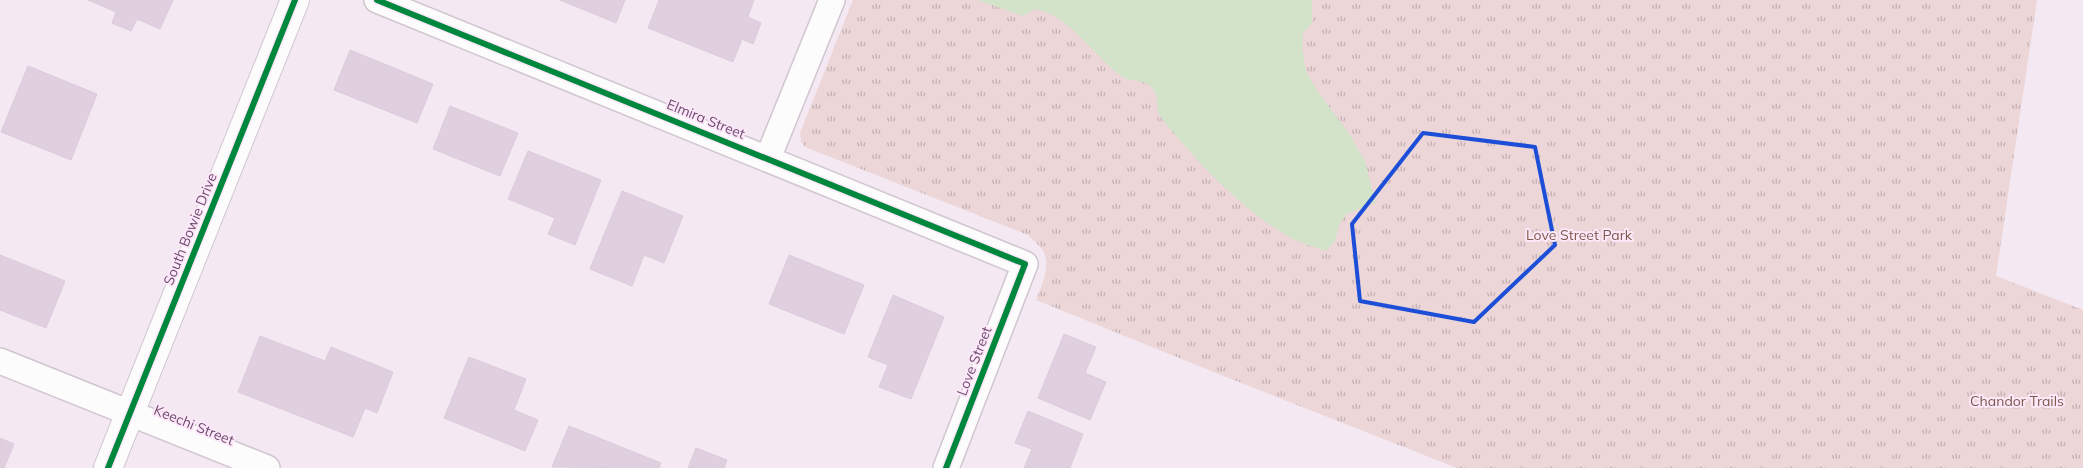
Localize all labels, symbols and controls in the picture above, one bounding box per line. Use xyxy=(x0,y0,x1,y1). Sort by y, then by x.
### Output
street label: Elmira Street xyxy=(664,95,748,143)
street label: South Bowie Drive xyxy=(159,170,221,288)
park label: Love Street Park xyxy=(1526,226,1633,244)
street label: Love Street xyxy=(953,324,995,398)
park label: Chandor Trails xyxy=(1970,392,2064,410)
street label: Keechi Street xyxy=(151,401,237,449)

